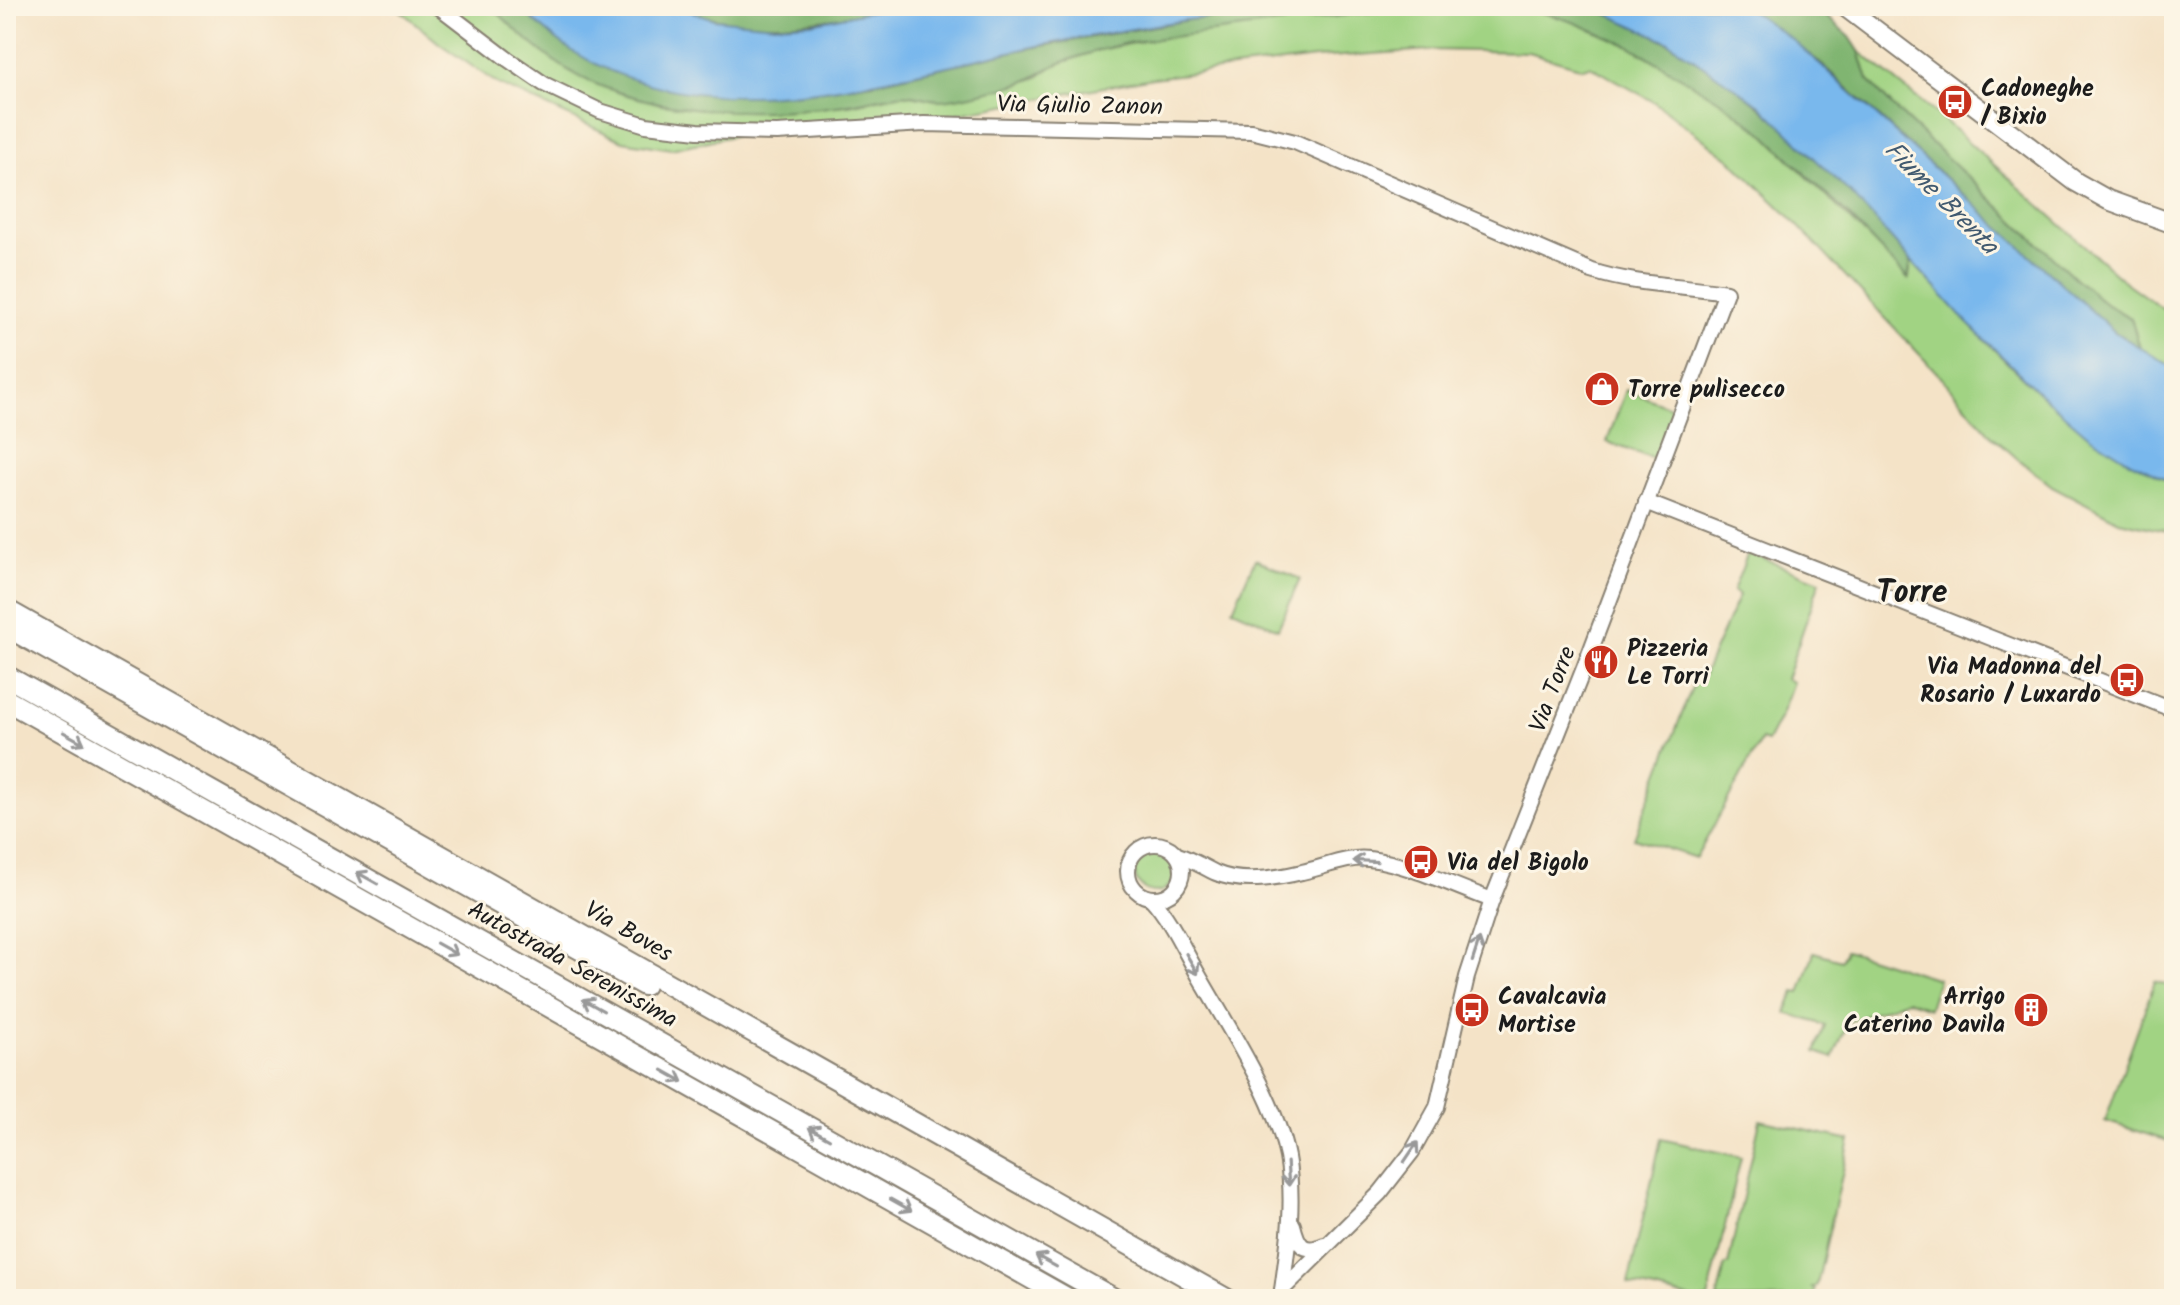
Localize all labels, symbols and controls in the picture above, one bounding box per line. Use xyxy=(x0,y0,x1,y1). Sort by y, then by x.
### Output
place label: Cadoneghe / Bixio xyxy=(1980,70,2094,137)
bus stop icon: Cadoneghe / Bixio xyxy=(1936,83,1974,121)
street label: Via Giulio Zanon xyxy=(997,86,1163,127)
water label: Fiume Brenta xyxy=(1873,131,2009,267)
shop icon: Torre pulisecco xyxy=(1583,370,1621,408)
place label: Torre pulisecco xyxy=(1628,371,1785,410)
district label: Torre xyxy=(1877,568,1948,619)
place label: Pizzeria Le Torri xyxy=(1627,630,1709,697)
street label: Via Torre xyxy=(1519,640,1588,738)
restaurant icon: Pizzeria Le Torri xyxy=(1582,643,1620,681)
place label: Via Madonna del Rosario / Luxardo xyxy=(1920,648,2102,715)
bus stop icon: Via Madonna del Rosario / Luxardo xyxy=(2108,661,2146,699)
one-way arrow xyxy=(62,731,85,747)
bus stop icon: Via del Bigolo xyxy=(1402,843,1440,881)
place label: Via del Bigolo xyxy=(1447,844,1589,883)
one-way arrow xyxy=(1352,853,1379,868)
one-way arrow xyxy=(355,869,379,885)
street label: Autostrada Serenissima xyxy=(460,891,685,1039)
street label: Via Boves xyxy=(577,891,680,973)
one-way arrow xyxy=(1469,938,1484,963)
one-way arrow xyxy=(435,941,458,957)
one-way arrow xyxy=(1184,952,1200,975)
place label: Cavalcavia Mortise xyxy=(1498,978,1606,1045)
place label: Arrigo Caterino Davila xyxy=(1844,978,2005,1045)
bus stop icon: Cavalcavia Mortise xyxy=(1453,991,1491,1029)
building icon: Arrigo Caterino Davila xyxy=(2012,991,2050,1029)
one-way arrow xyxy=(582,997,605,1013)
one-way arrow xyxy=(661,1069,685,1085)
one-way arrow xyxy=(808,1125,832,1140)
one-way arrow xyxy=(1403,1141,1420,1163)
one-way arrow xyxy=(1281,1161,1296,1187)
one-way arrow xyxy=(889,1197,912,1213)
one-way arrow xyxy=(1035,1253,1058,1269)

